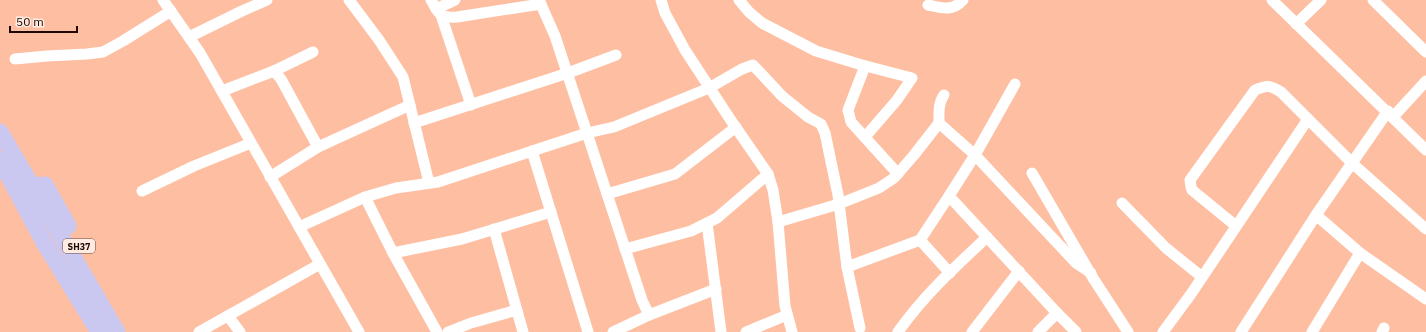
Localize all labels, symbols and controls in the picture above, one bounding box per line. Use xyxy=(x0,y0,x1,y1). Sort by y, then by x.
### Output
scale bar xyxy=(10,8,77,34)
text: 50 m xyxy=(16,14,44,29)
road number: SH37 xyxy=(63,239,95,253)

